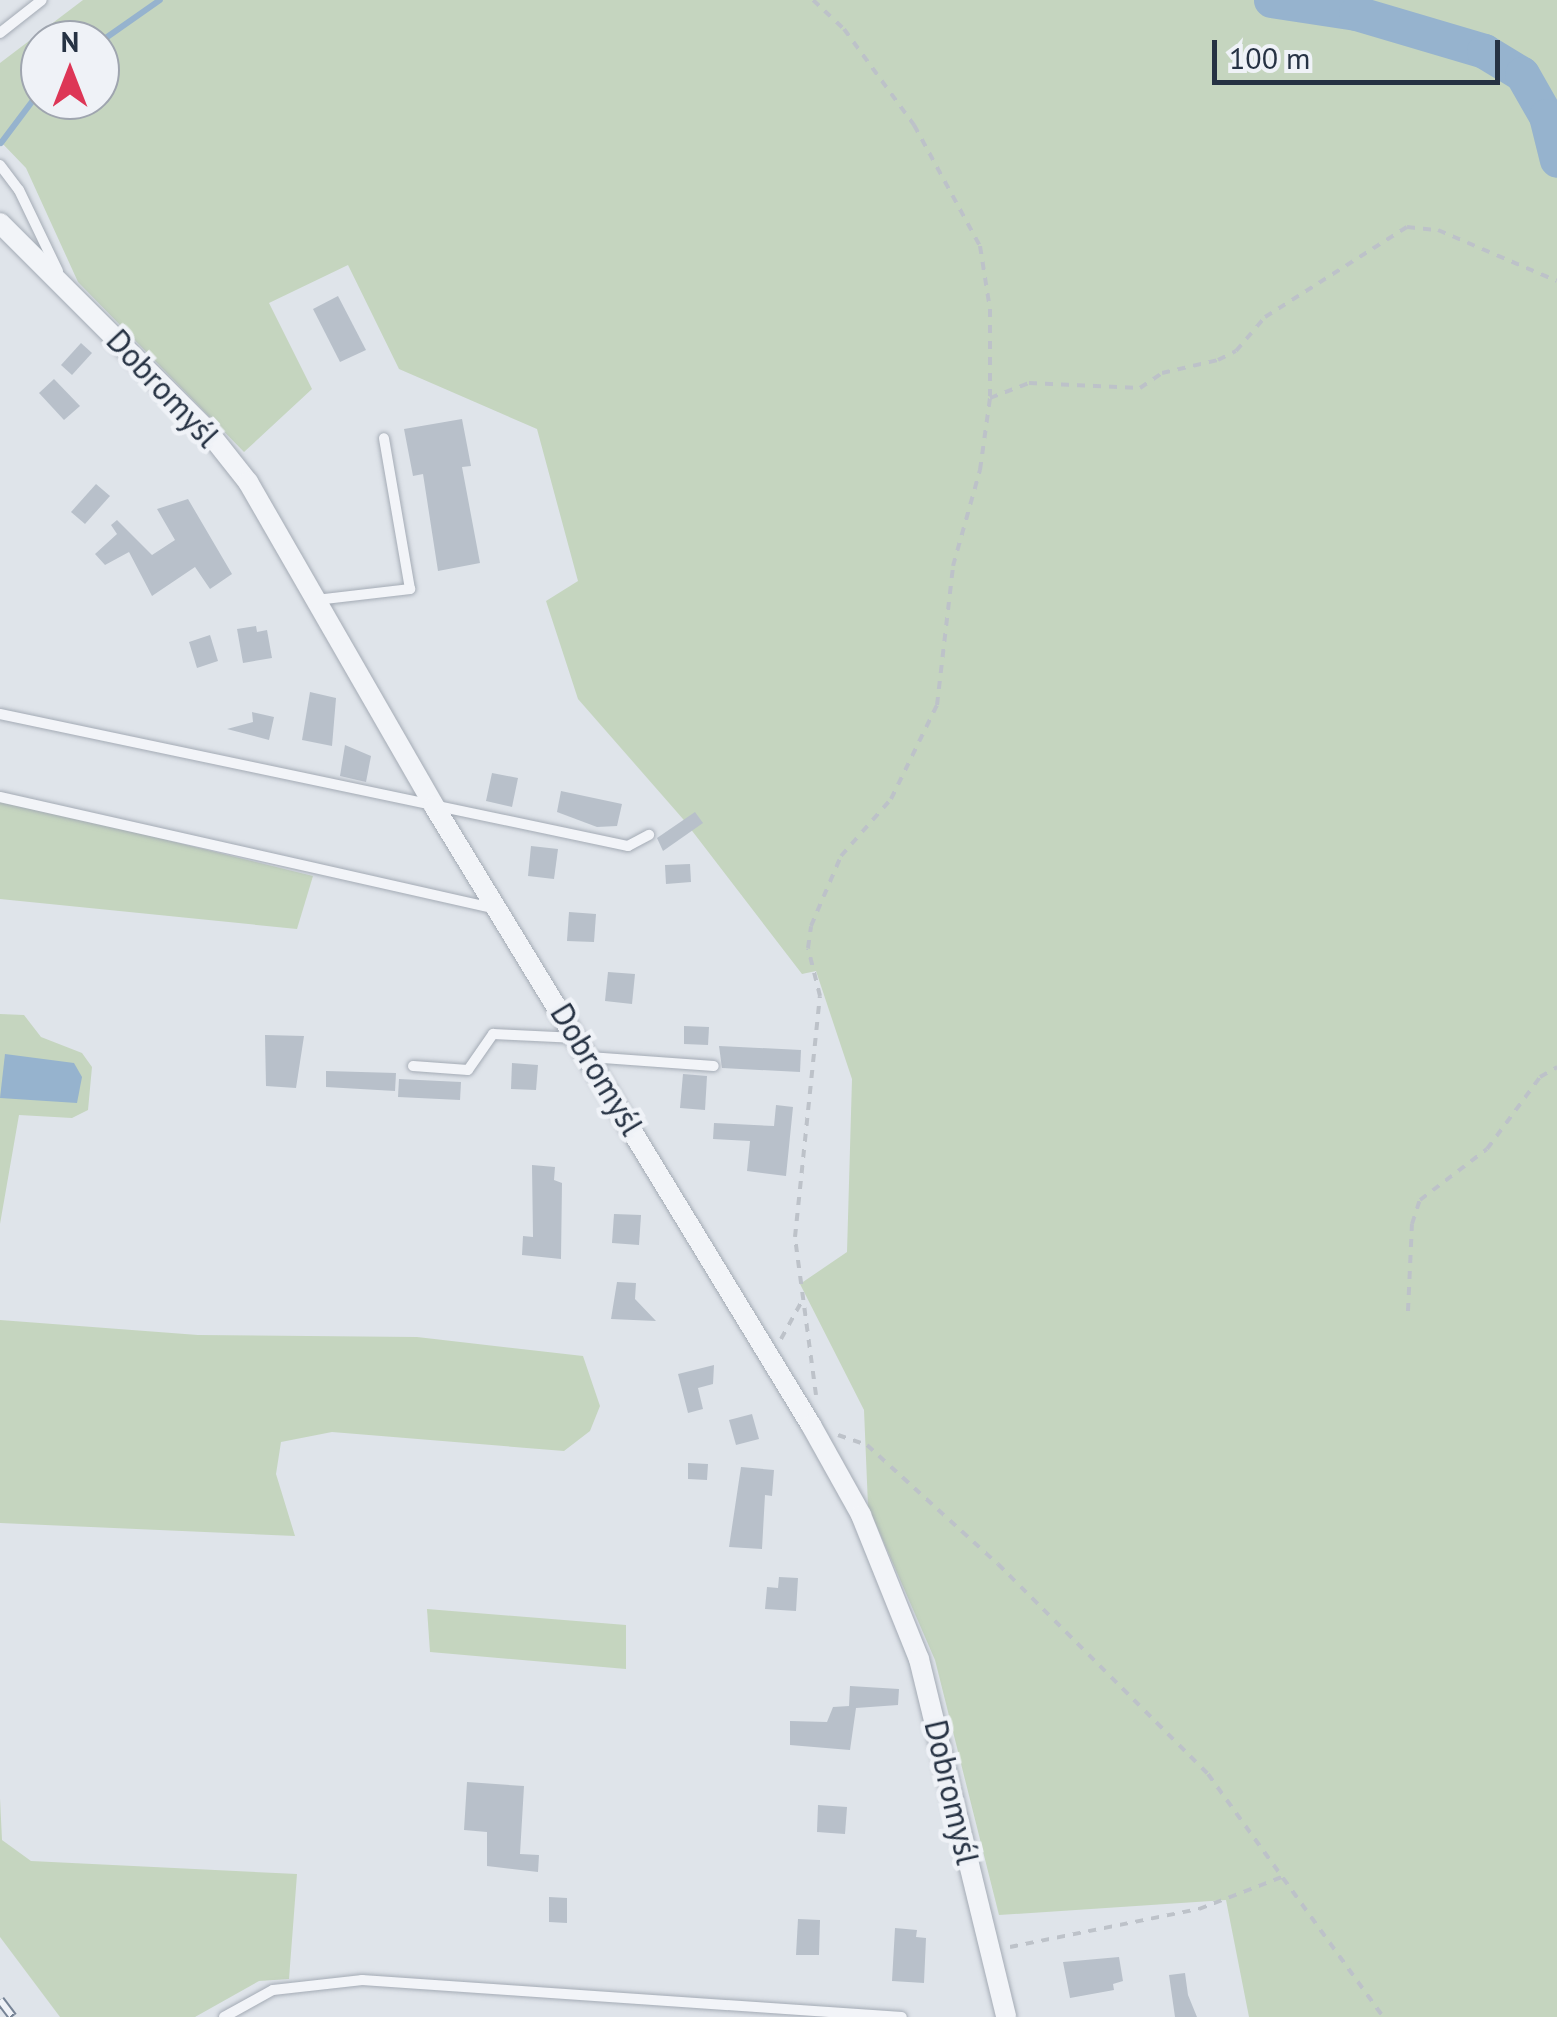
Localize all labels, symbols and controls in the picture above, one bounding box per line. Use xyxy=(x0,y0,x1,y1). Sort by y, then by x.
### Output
north arrow xyxy=(20,20,120,120)
scale bar xyxy=(1217,20,1504,82)
text: N xyxy=(61,23,79,60)
text: 100 m xyxy=(1229,38,1310,77)
street label: Dobromyśl xyxy=(99,321,227,455)
street label: Dobromyśl xyxy=(543,996,651,1142)
street label: Dobromyśl xyxy=(917,1716,987,1868)

